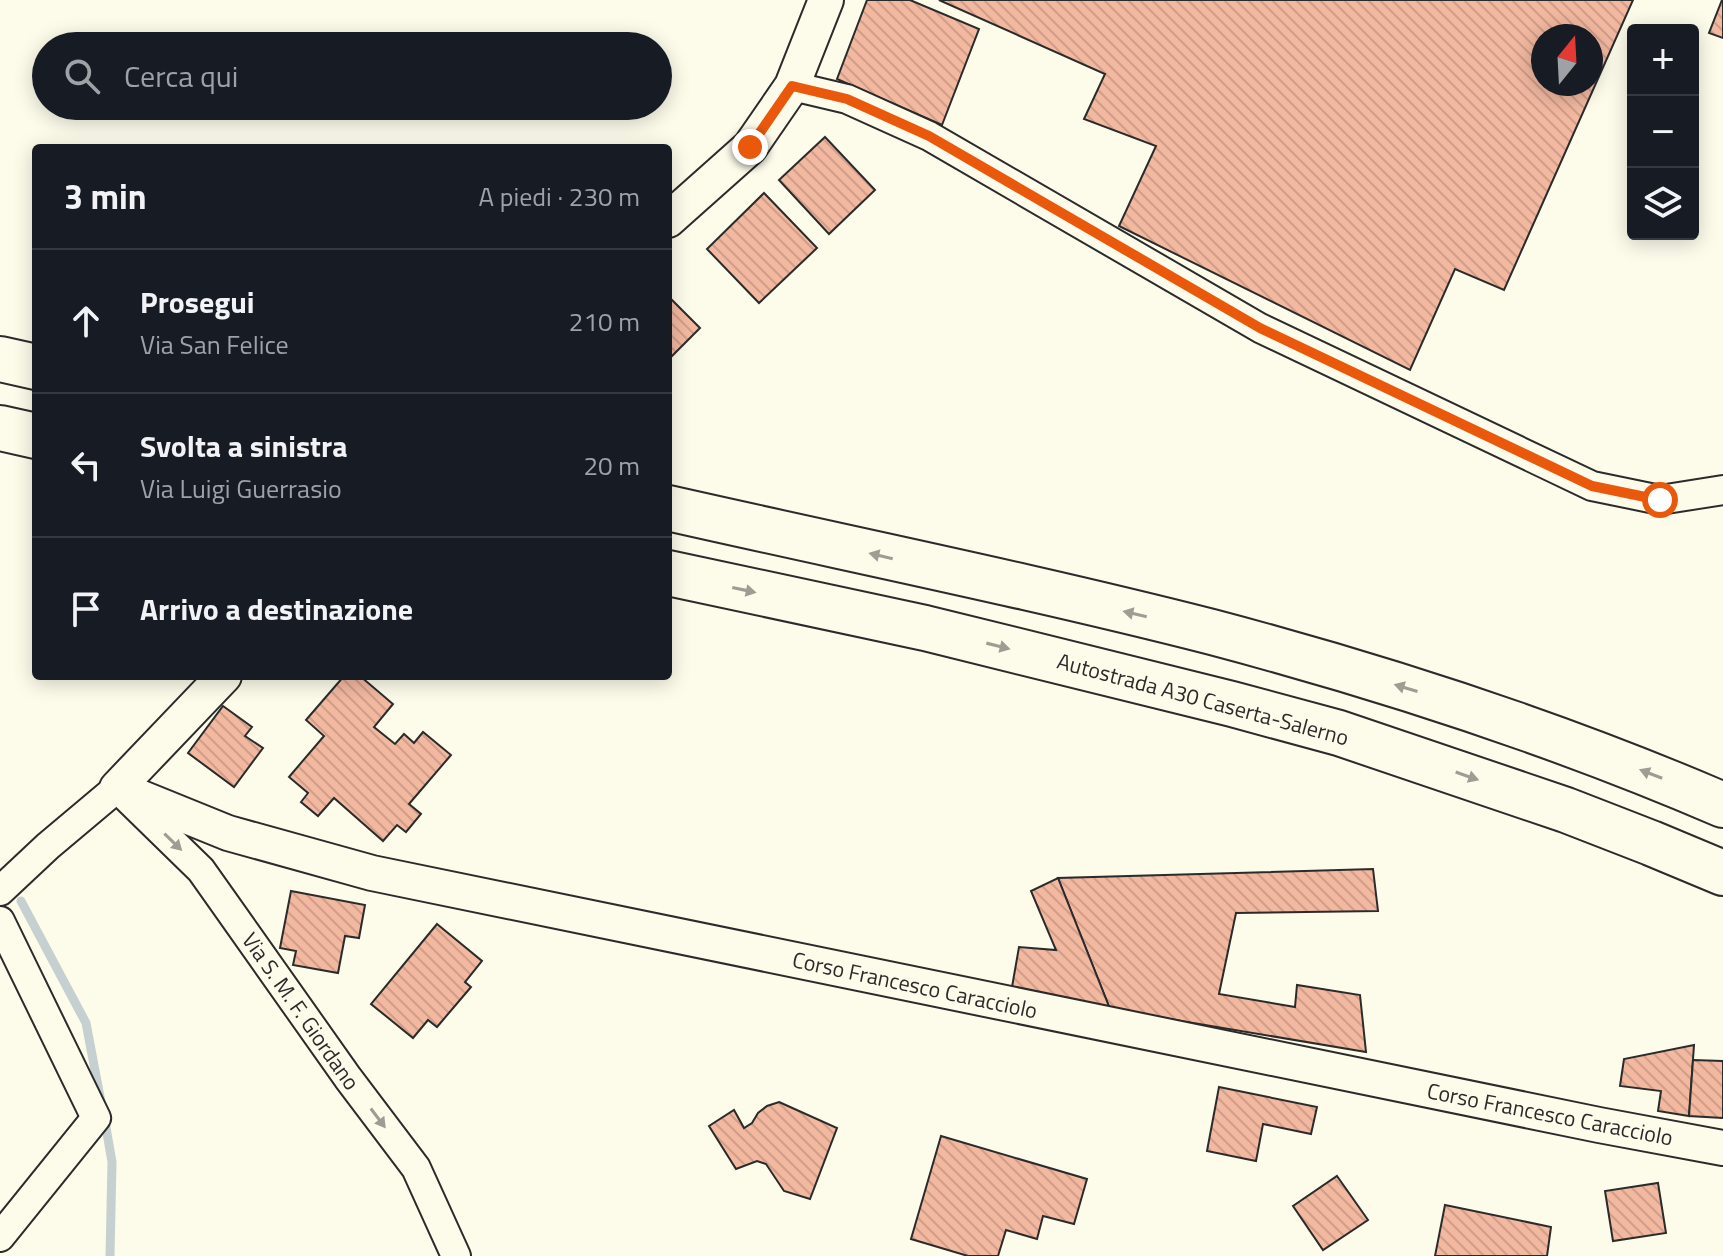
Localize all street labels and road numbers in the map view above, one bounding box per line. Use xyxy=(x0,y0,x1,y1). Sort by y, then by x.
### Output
street label: Autostrada A30 Caserta-Salerno xyxy=(1053,644,1353,754)
street label: Via S. M. F. Giordano xyxy=(234,925,368,1097)
street label: Corso Francesco Caracciolo xyxy=(789,942,1041,1028)
street label: Corso Francesco Caracciolo xyxy=(1424,1073,1676,1155)

